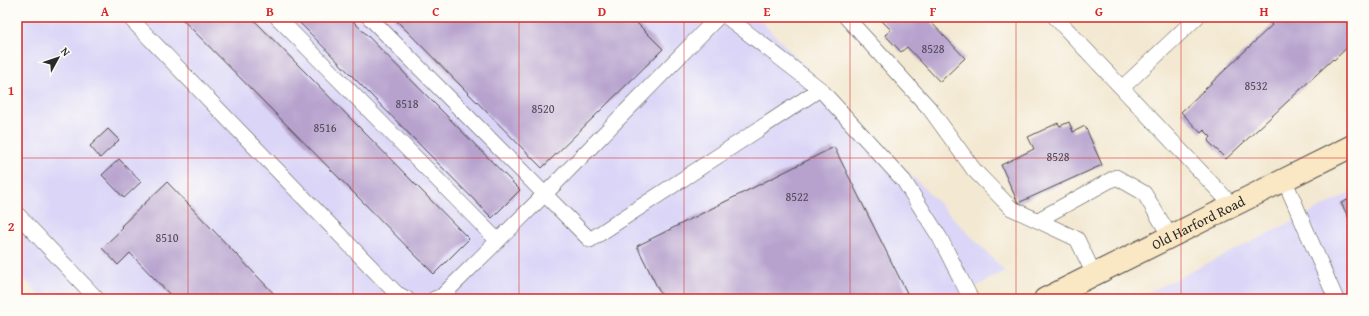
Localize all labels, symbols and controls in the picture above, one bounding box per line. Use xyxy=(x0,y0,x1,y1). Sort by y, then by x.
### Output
text: A xyxy=(101,2,110,21)
text: B xyxy=(266,2,274,21)
text: C xyxy=(432,2,440,21)
text: D xyxy=(598,2,606,21)
text: E xyxy=(764,2,771,21)
text: F xyxy=(930,2,937,21)
text: G xyxy=(1095,2,1103,21)
text: H xyxy=(1259,2,1269,21)
north arrow xyxy=(38,38,78,78)
house number: 8528 xyxy=(921,40,945,57)
text: N xyxy=(57,44,75,60)
house number: 8532 xyxy=(1244,77,1268,94)
text: 1 xyxy=(8,81,14,100)
house number: 8518 xyxy=(395,95,419,112)
house number: 8520 xyxy=(531,100,555,117)
house number: 8516 xyxy=(313,119,337,136)
house number: 8528 xyxy=(1046,148,1070,165)
house number: 8522 xyxy=(785,188,809,205)
street label: Old Harford Road xyxy=(1148,191,1249,254)
text: 2 xyxy=(8,217,15,236)
house number: 8510 xyxy=(155,229,179,246)

